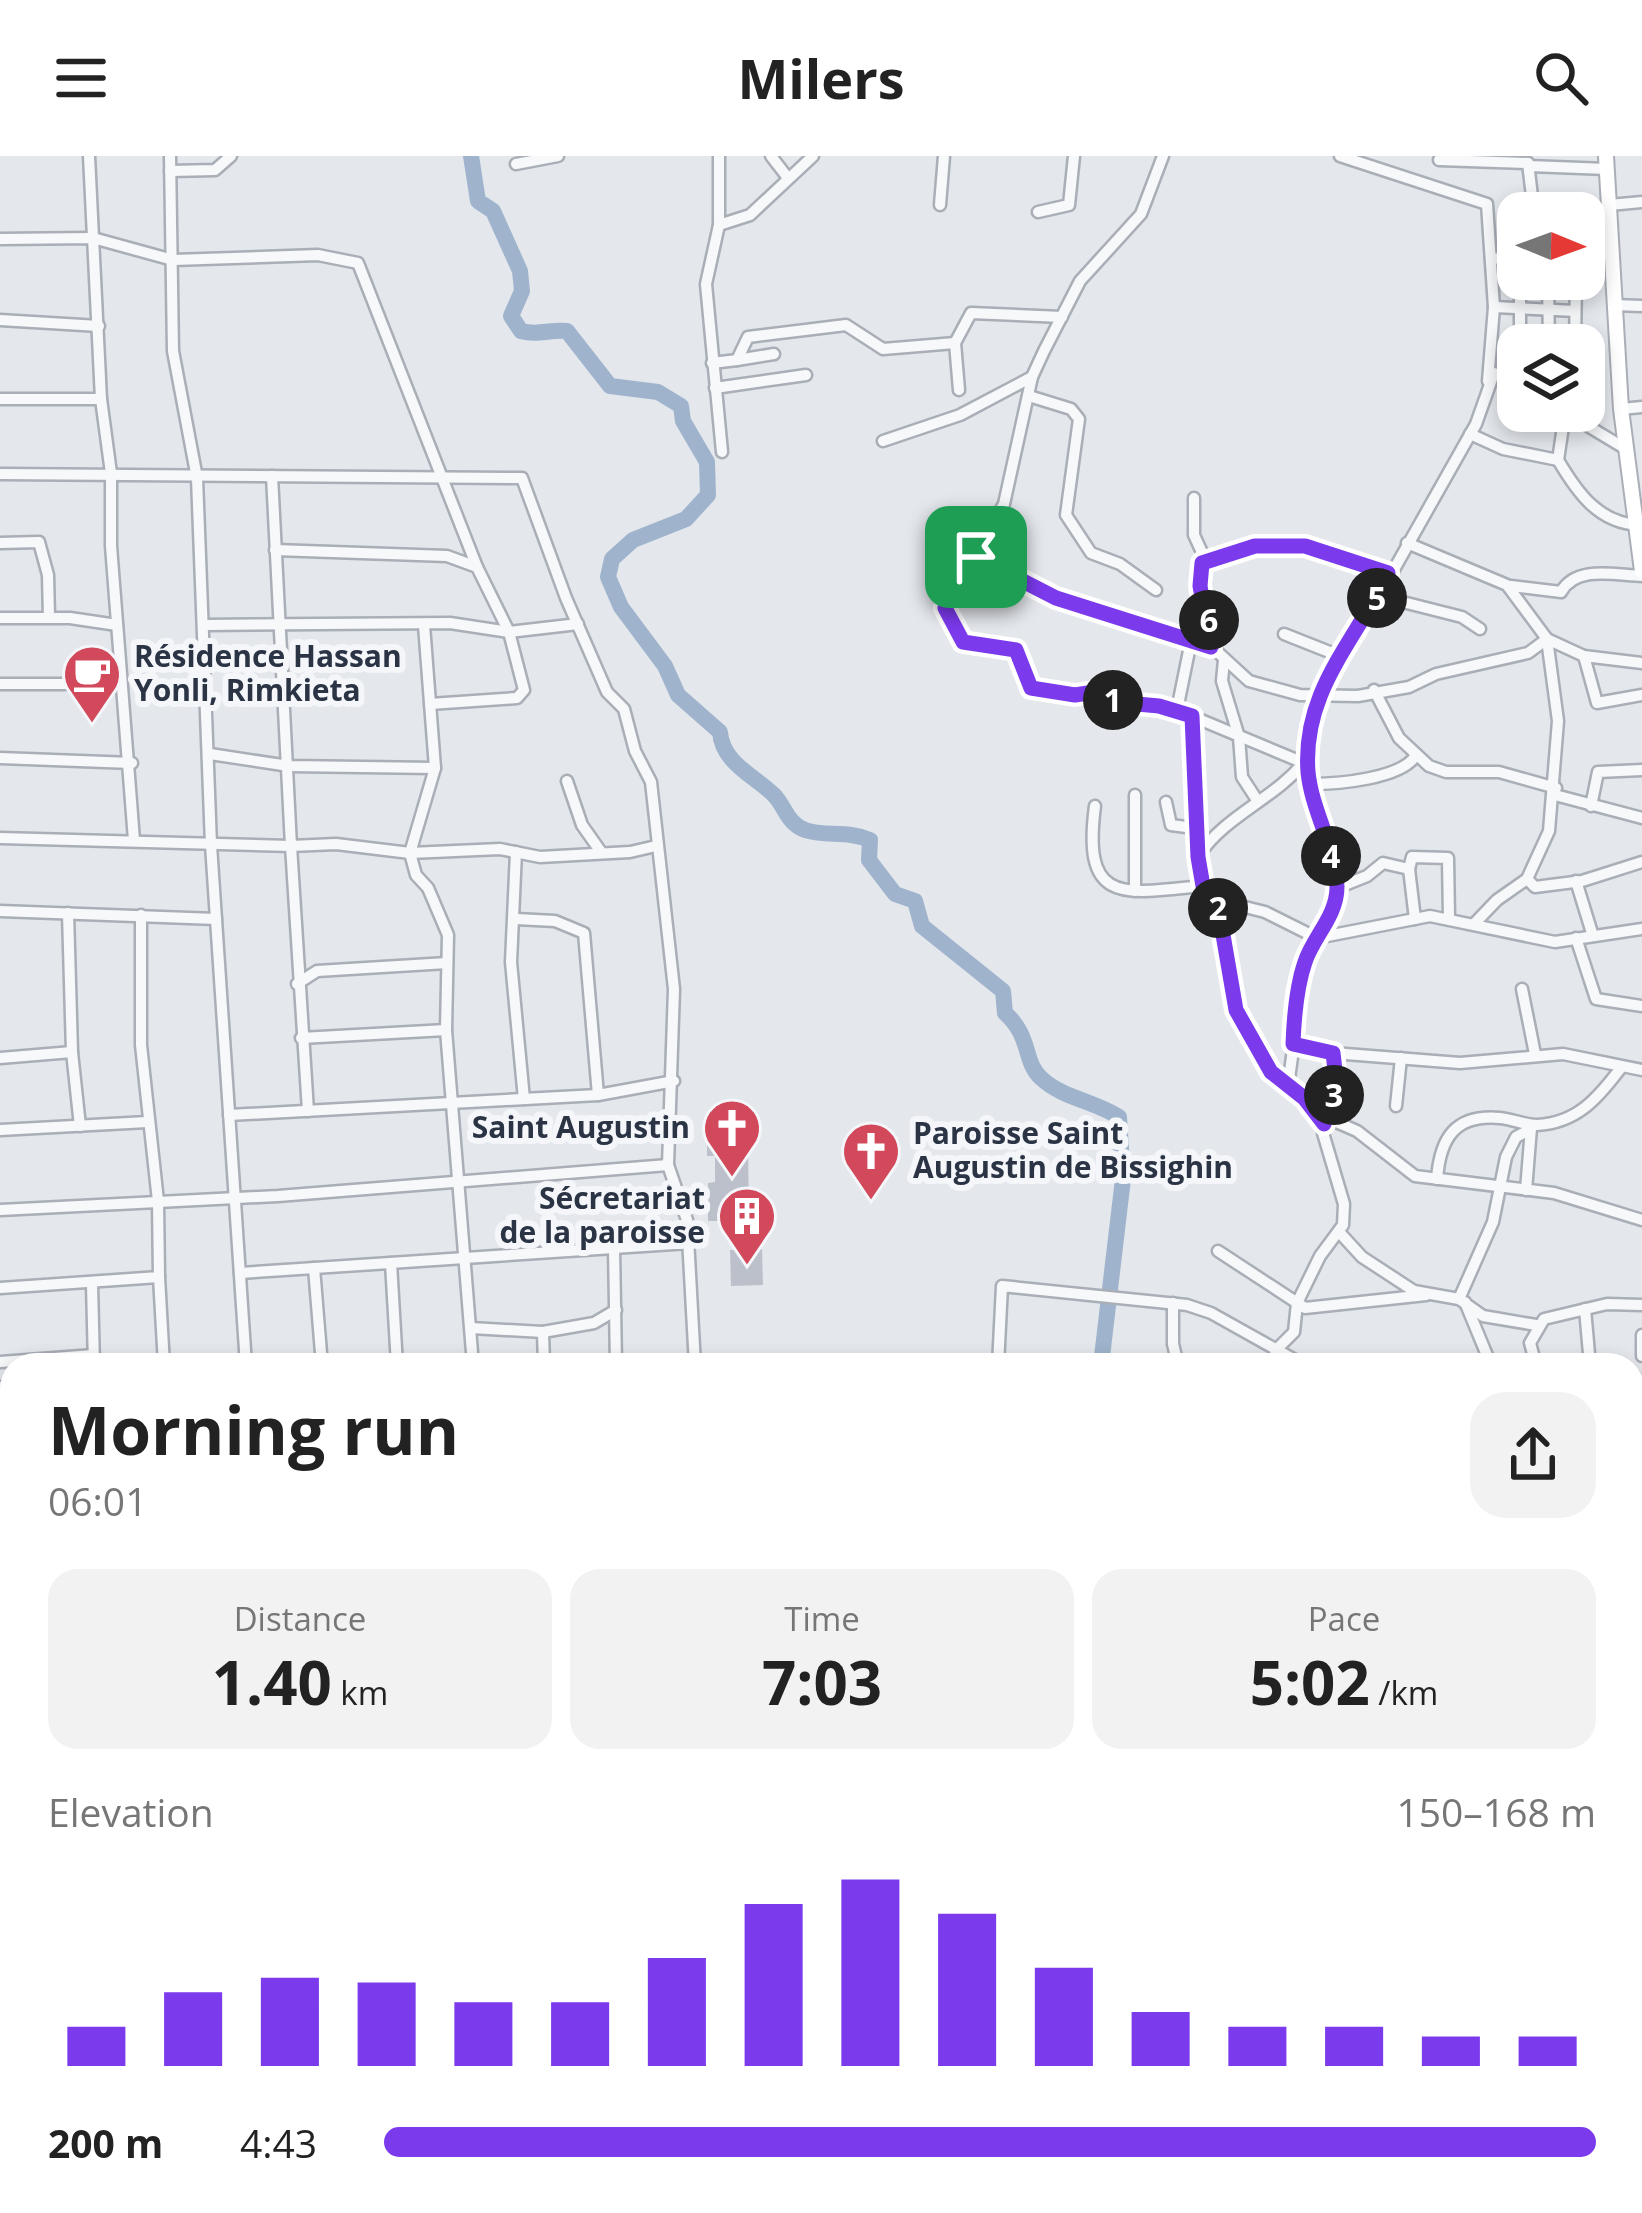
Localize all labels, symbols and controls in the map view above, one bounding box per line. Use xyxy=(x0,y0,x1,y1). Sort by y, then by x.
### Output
text: Milers xyxy=(737,41,905,115)
icon: menu xyxy=(48,45,114,111)
icon: search xyxy=(1528,45,1594,111)
north arrow xyxy=(1497,192,1605,300)
map controls xyxy=(1497,192,1605,432)
button: layers xyxy=(1497,324,1605,432)
pin xyxy=(925,506,1027,608)
icon: arrive xyxy=(943,524,1009,590)
pin: 5 xyxy=(1347,568,1407,628)
text: 5 xyxy=(1368,575,1386,620)
pin: 6 xyxy=(1179,590,1239,650)
text: 6 xyxy=(1200,597,1218,642)
place label: Résidence Hassan Yonli, Rimkieta xyxy=(134,635,402,710)
cafe icon: Résidence Hassan Yonli, Rimkieta xyxy=(61,643,123,725)
pin: 1 xyxy=(1083,670,1143,730)
text: 1 xyxy=(1104,677,1122,722)
pin: 4 xyxy=(1301,826,1361,886)
text: 4 xyxy=(1322,833,1340,878)
pin: 2 xyxy=(1188,878,1248,938)
text: 2 xyxy=(1209,885,1227,930)
pin: 3 xyxy=(1304,1065,1364,1125)
text: 3 xyxy=(1325,1072,1343,1117)
church icon: Saint Augustin xyxy=(701,1097,763,1179)
place label: Saint Augustin xyxy=(472,1106,690,1147)
place label: Paroisse Saint Augustin de Bissighin xyxy=(913,1112,1233,1187)
church icon: Paroisse Saint Augustin de Bissighin xyxy=(840,1120,902,1202)
place label: Sécretariat de la paroisse xyxy=(499,1177,705,1252)
building icon: Sécretariat de la paroisse xyxy=(716,1185,778,1267)
text: Morning run xyxy=(48,1384,459,1474)
button: share xyxy=(1470,1392,1596,1518)
text: 06:01 xyxy=(48,1474,147,1527)
text: Distance xyxy=(234,1596,366,1641)
text: Time xyxy=(784,1596,860,1641)
text: Pace xyxy=(1308,1596,1380,1641)
text: 1.40 xyxy=(212,1641,332,1723)
text: 7:03 xyxy=(762,1641,882,1723)
text: 5:02 xyxy=(1250,1641,1370,1723)
text: km xyxy=(332,1670,388,1715)
text: /km xyxy=(1370,1670,1438,1715)
text: Elevation xyxy=(48,1785,214,1838)
text: 150–168 m xyxy=(1396,1785,1596,1838)
text: 200 m xyxy=(48,2116,163,2169)
text: 4:43 xyxy=(240,2116,317,2169)

